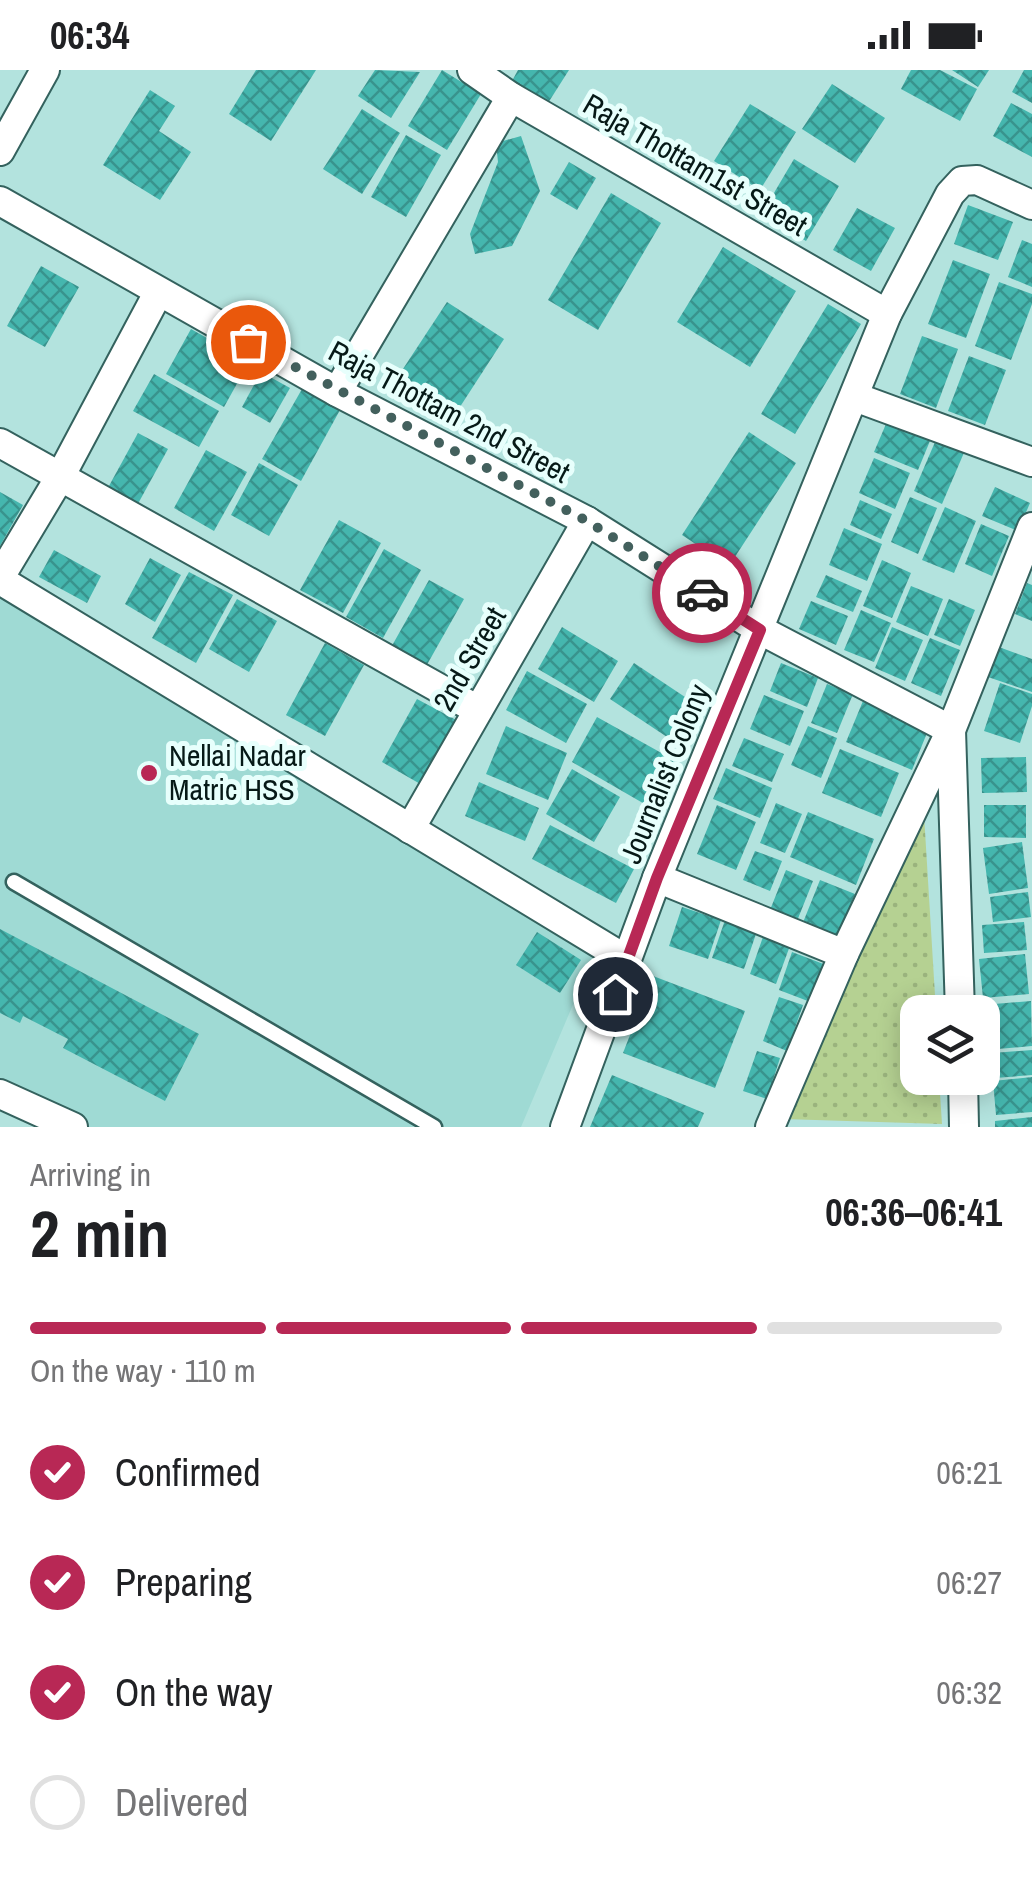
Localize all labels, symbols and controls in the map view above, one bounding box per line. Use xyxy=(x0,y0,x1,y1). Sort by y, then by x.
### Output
text: 06:34 xyxy=(50,10,130,61)
street label: Raja Thottam1st Street xyxy=(576,84,815,245)
pin xyxy=(206,300,291,385)
icon: bag xyxy=(221,315,276,370)
street label: Raja Thottam 2nd Street xyxy=(322,331,577,492)
courier xyxy=(652,543,752,643)
icon: car xyxy=(675,566,730,621)
street label: 2nd Street xyxy=(423,599,515,718)
street label: Journalist Colony xyxy=(610,677,718,869)
place label: Nellai Nadar Matric HSS xyxy=(169,735,307,809)
marker: Nellai Nadar Matric HSS xyxy=(138,762,160,784)
pin xyxy=(573,952,658,1037)
icon: home xyxy=(588,967,643,1022)
map controls xyxy=(900,995,1000,1095)
button: layers xyxy=(900,995,1000,1095)
text: Arriving in xyxy=(30,1153,151,1196)
text: 06:36–06:41 xyxy=(825,1187,1002,1238)
text: 2 min xyxy=(30,1190,169,1277)
text: On the way · 110 m xyxy=(30,1349,256,1392)
icon: check xyxy=(30,1445,85,1500)
text: Confirmed xyxy=(115,1447,260,1498)
text: 06:21 xyxy=(936,1451,1002,1494)
icon: check xyxy=(30,1555,85,1610)
text: Preparing xyxy=(115,1557,252,1608)
text: 06:27 xyxy=(936,1561,1002,1604)
icon: check xyxy=(30,1665,85,1720)
text: On the way xyxy=(115,1667,273,1718)
text: 06:32 xyxy=(936,1671,1002,1714)
text: Delivered xyxy=(115,1777,248,1828)

